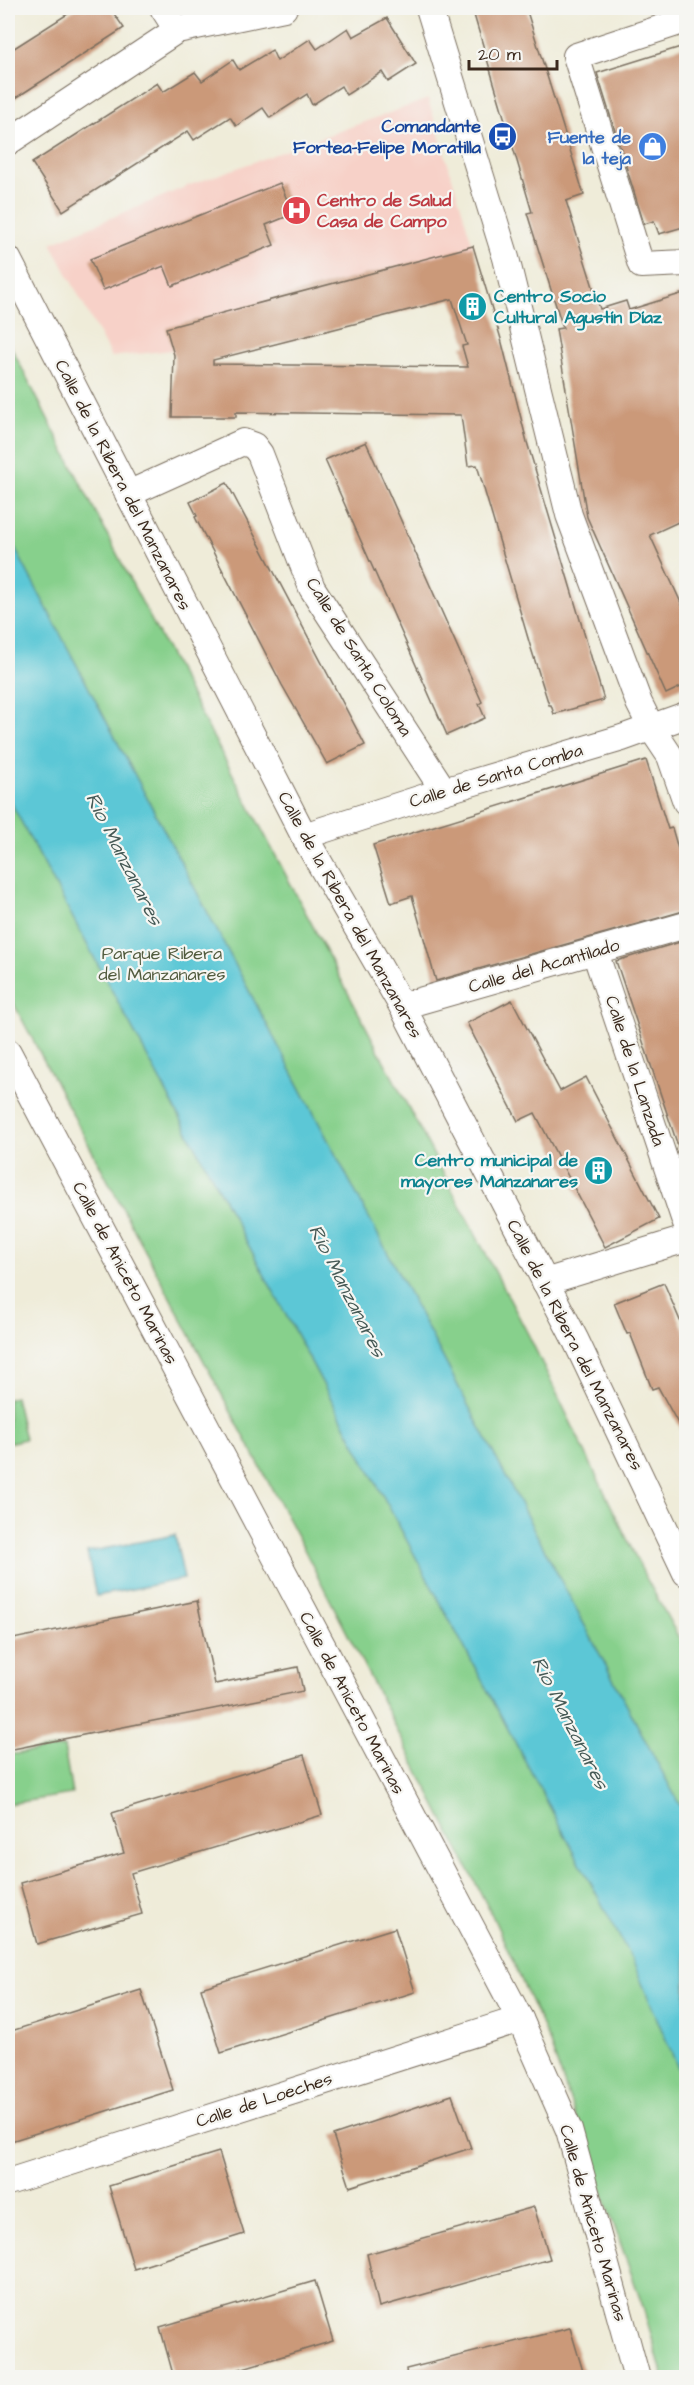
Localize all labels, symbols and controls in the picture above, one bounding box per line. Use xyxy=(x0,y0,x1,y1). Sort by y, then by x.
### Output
scale bar xyxy=(469,33,558,71)
text: 20 m xyxy=(478,42,521,67)
place label: Comandante Fortea-Felipe Moratilla xyxy=(293,114,482,160)
bus stop icon: Comandante Fortea-Felipe Moratilla xyxy=(486,120,518,152)
place label: Fuente de la teja xyxy=(547,125,632,171)
shop icon: Fuente de la teja xyxy=(636,131,668,163)
place label: Centro de Salud Casa de Campo xyxy=(317,188,452,234)
hospital icon: Centro de Salud Casa de Campo xyxy=(280,194,312,226)
place label: Centro Socio Cultural Agustín Díaz xyxy=(494,284,663,331)
building icon: Centro Socio Cultural Agustín Díaz xyxy=(457,290,489,322)
street label: Calle de la Ribera del Manzanares xyxy=(49,355,197,615)
street label: Calle de Santa Coloma xyxy=(300,573,418,741)
street label: Calle de Santa Comba xyxy=(406,738,586,814)
street label: Calle de la Ribera del Manzanares xyxy=(272,787,428,1043)
water label: Río Manzanares xyxy=(79,788,170,931)
street label: Calle del Acantilado xyxy=(466,932,622,1000)
park label: Parque Ribera del Manzanares xyxy=(99,941,225,987)
street label: Calle de la Lanzada xyxy=(599,992,671,1150)
place label: Centro municipal de mayores Manzanares xyxy=(401,1148,578,1195)
building icon: Centro municipal de mayores Manzanares xyxy=(583,1154,615,1186)
street label: Calle de Aniceto Marinas xyxy=(66,1177,184,1369)
street label: Calle de la Ribera del Manzanares xyxy=(501,1215,649,1475)
water label: Río Manzanares xyxy=(302,1220,393,1363)
street label: Calle de Aniceto Marinas xyxy=(293,1607,411,1799)
water label: Río Manzanares xyxy=(525,1652,616,1795)
street label: Calle de Loeches xyxy=(193,2066,335,2134)
street label: Calle de Aniceto Marinas xyxy=(553,2122,633,2324)

